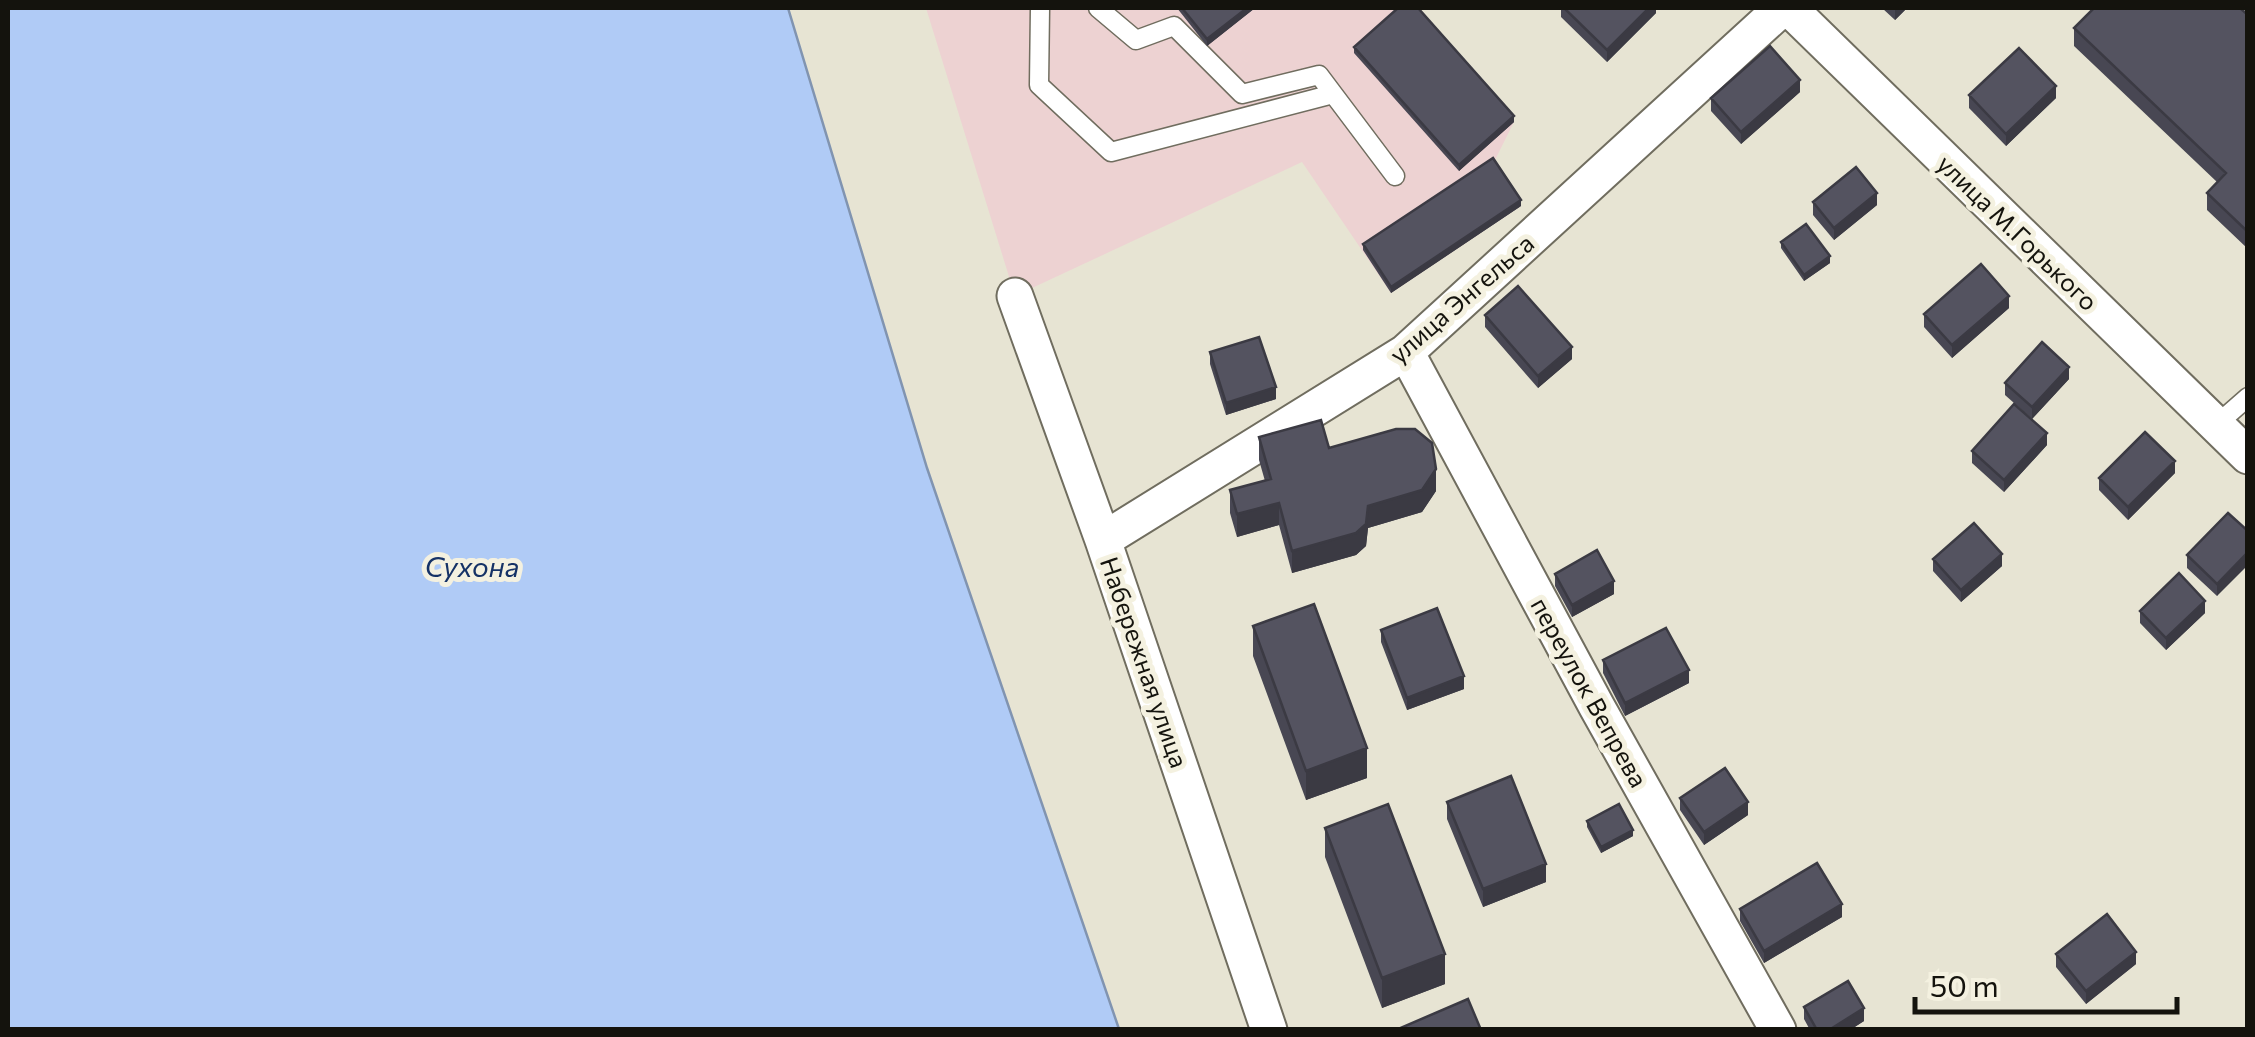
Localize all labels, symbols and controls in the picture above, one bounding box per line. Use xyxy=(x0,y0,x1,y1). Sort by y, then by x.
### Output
street label: улица М.Горького xyxy=(1932,148,2104,316)
street label: улица Энгельса xyxy=(1383,227,1539,369)
water label: Сухона xyxy=(425,549,519,583)
street label: Набережная улица xyxy=(1095,553,1195,771)
street label: переулок Вепрева xyxy=(1525,592,1655,792)
scale bar xyxy=(1915,952,2178,1014)
text: 50 m xyxy=(1930,966,1999,1003)

